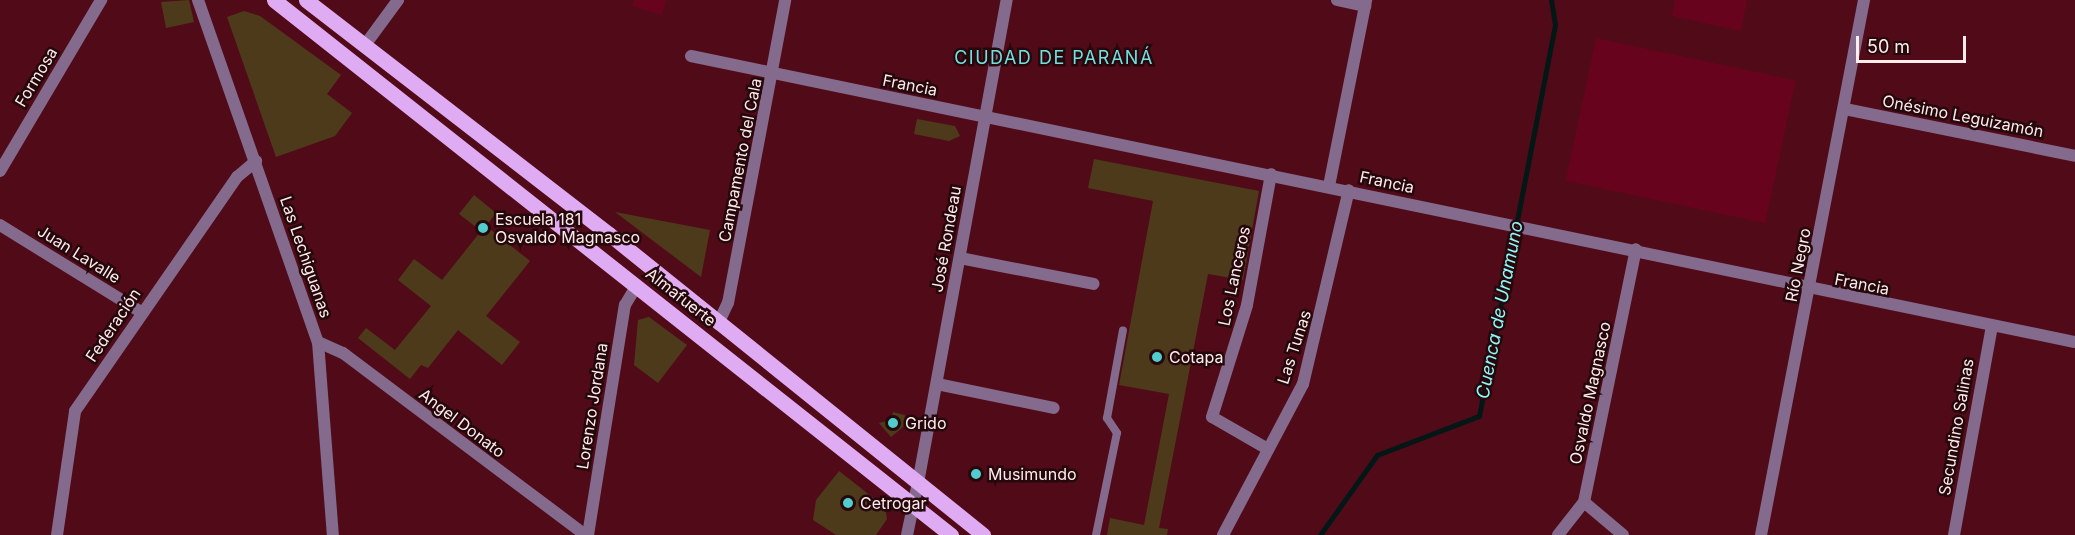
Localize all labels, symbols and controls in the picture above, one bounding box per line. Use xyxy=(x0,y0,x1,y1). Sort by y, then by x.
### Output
scale bar xyxy=(1859,24,1968,62)
text: 50 m xyxy=(1867,36,1910,57)
street label: Formosa xyxy=(11,44,61,110)
district label: CIUDAD DE PARANÁ xyxy=(954,47,1154,69)
street label: Francia xyxy=(881,70,939,100)
street label: Campamento del Cala xyxy=(715,76,765,244)
street label: Onésimo Leguizamón xyxy=(1881,91,2045,141)
street label: Francia xyxy=(1358,167,1416,197)
street label: José Rondeau xyxy=(927,184,965,294)
street label: Las Lechiguanas xyxy=(276,194,336,320)
place label: Escuela 181 Osvaldo Magnasco xyxy=(495,209,640,247)
water label: Cuenca de Unamuno xyxy=(1472,219,1528,401)
street label: Juan Lavalle xyxy=(34,221,124,287)
marker: Escuela 181 Osvaldo Magnasco xyxy=(476,221,490,235)
street label: Los Lanceros xyxy=(1214,224,1254,328)
street label: Río Negro xyxy=(1781,226,1815,304)
street label: Almafuerte xyxy=(642,264,720,330)
street label: Francia xyxy=(1833,269,1891,299)
street label: Federación xyxy=(81,285,145,365)
street label: Las Tunas xyxy=(1273,308,1315,386)
street label: Osvaldo Magnasco xyxy=(1566,320,1614,466)
street label: Lorenzo Jordana xyxy=(573,341,611,471)
place label: Cotapa xyxy=(1169,347,1224,367)
marker: Cotapa xyxy=(1150,350,1164,364)
street label: Secundino Salinas xyxy=(1934,357,1978,497)
street label: Angel Donato xyxy=(415,385,509,461)
place label: Grido xyxy=(905,413,946,433)
marker: Grido xyxy=(886,416,900,430)
place label: Musimundo xyxy=(988,464,1077,484)
marker: Musimundo xyxy=(969,467,983,481)
place label: Cetrogar xyxy=(860,493,926,513)
marker: Cetrogar xyxy=(841,496,855,510)

